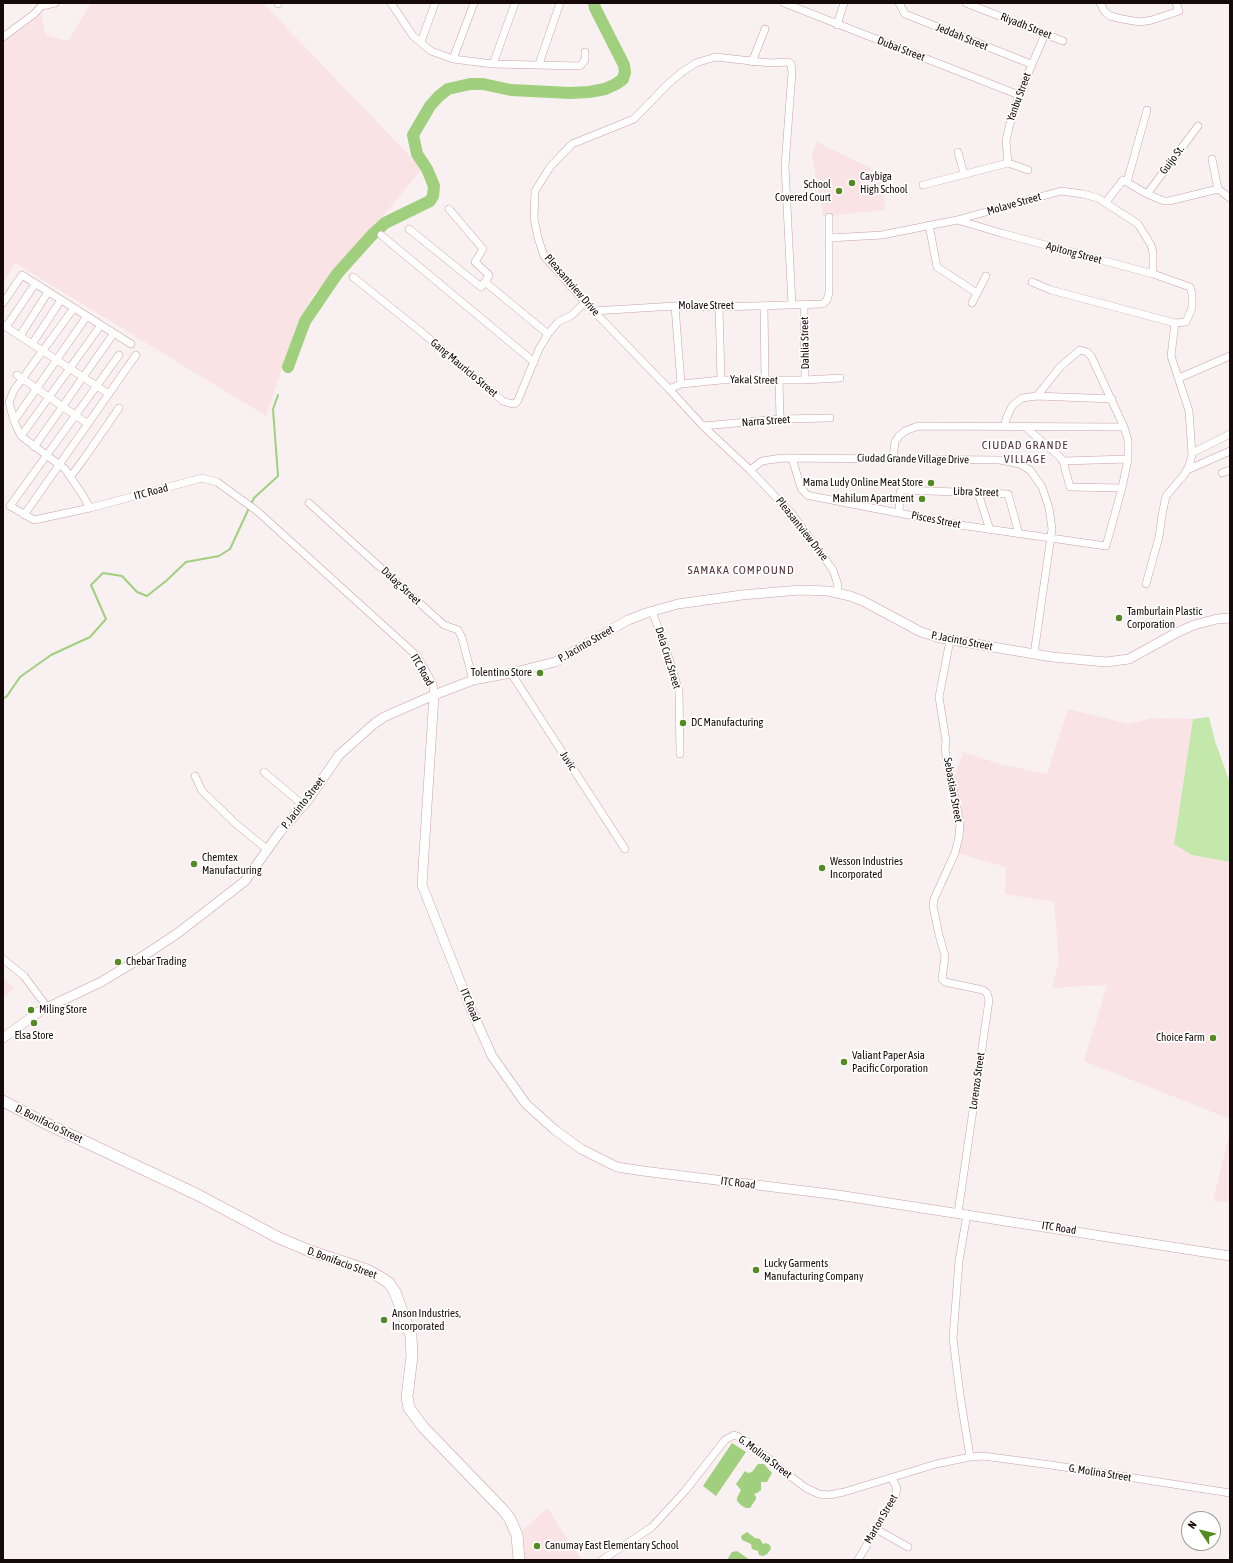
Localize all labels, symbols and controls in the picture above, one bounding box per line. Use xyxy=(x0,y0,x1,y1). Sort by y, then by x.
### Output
street label: Riyadh Street xyxy=(999,10,1053,42)
street label: Jeddah Street xyxy=(934,21,990,53)
street label: Dubai Street xyxy=(875,34,927,64)
street label: Yanbu Street xyxy=(1004,71,1034,123)
street label: Guijo St. xyxy=(1157,143,1187,177)
place label: Caybiga High School xyxy=(860,170,908,196)
place label: School Covered Court xyxy=(775,178,831,204)
marker: Caybiga High School xyxy=(847,178,857,188)
marker: School Covered Court xyxy=(834,186,844,196)
street label: Molave Street xyxy=(985,190,1043,218)
street label: Apitong Street xyxy=(1045,239,1103,267)
street label: Pleasantview Drive xyxy=(542,252,602,318)
street label: Molave Street xyxy=(678,299,734,313)
street label: Dahlia Street xyxy=(798,316,812,370)
street label: Gang Mauricio Street xyxy=(428,336,500,400)
street label: Yakal Street xyxy=(730,373,778,387)
street label: Narra Street xyxy=(741,413,791,429)
district label: CIUDAD GRANDE VILLAGE xyxy=(982,438,1068,466)
street label: Ciudad Grande Village Drive xyxy=(857,451,969,467)
place label: Mama Ludy Online Meat Store xyxy=(803,476,923,490)
marker: Mama Ludy Online Meat Store xyxy=(926,478,936,488)
street label: ITC Road xyxy=(132,481,170,503)
street label: Libra Street xyxy=(953,485,999,499)
place label: Mahilum Apartment xyxy=(833,492,914,506)
marker: Mahilum Apartment xyxy=(917,494,927,504)
street label: Pleasantview Drive xyxy=(773,495,831,563)
street label: Pisces Street xyxy=(910,509,962,531)
district label: SAMAKA COMPOUND xyxy=(687,563,795,577)
street label: Dalag Street xyxy=(378,564,424,608)
place label: Tamburlain Plastic Corporation xyxy=(1127,605,1202,631)
marker: Tamburlain Plastic Corporation xyxy=(1114,613,1124,623)
street label: P. Jacinto Street xyxy=(556,623,616,665)
street label: Dela Cruz Street xyxy=(652,626,684,690)
street label: P. Jacinto Street xyxy=(930,629,994,653)
street label: ITC Road xyxy=(408,652,436,688)
place label: Tolentino Store xyxy=(471,666,532,680)
marker: Tolentino Store xyxy=(535,668,545,678)
place label: DC Manufacturing xyxy=(691,716,763,730)
marker: DC Manufacturing xyxy=(678,718,688,728)
street label: Juvic xyxy=(557,749,579,773)
street label: Sebastian Street xyxy=(941,757,965,823)
street label: P. Jacinto Street xyxy=(279,774,327,832)
place label: Chemtex Manufacturing xyxy=(202,851,262,877)
place label: Wesson Industries Incorporated xyxy=(830,855,903,881)
marker: Chemtex Manufacturing xyxy=(189,859,199,869)
marker: Wesson Industries Incorporated xyxy=(817,863,827,873)
place label: Chebar Trading xyxy=(126,955,186,969)
marker: Chebar Trading xyxy=(113,957,123,967)
street label: ITC Road xyxy=(457,986,483,1024)
place label: Miling Store xyxy=(39,1003,87,1017)
marker: Miling Store xyxy=(26,1005,36,1015)
marker: Elsa Store xyxy=(29,1018,39,1028)
place label: Elsa Store xyxy=(14,1029,54,1043)
place label: Choice Farm xyxy=(1156,1031,1205,1045)
marker: Choice Farm xyxy=(1208,1033,1218,1043)
place label: Valiant Paper Asia Pacific Corporation xyxy=(852,1049,928,1075)
street label: Lorenzo Street xyxy=(966,1052,988,1110)
marker: Valiant Paper Asia Pacific Corporation xyxy=(839,1057,849,1067)
street label: D. Bonifacio Street xyxy=(13,1102,85,1146)
street label: ITC Road xyxy=(720,1174,756,1192)
street label: ITC Road xyxy=(1041,1219,1077,1237)
street label: D. Bonifacio Street xyxy=(305,1244,379,1282)
place label: Lucky Garments Manufacturing Company xyxy=(764,1257,863,1283)
marker: Lucky Garments Manufacturing Company xyxy=(751,1265,761,1275)
place label: Anson Industries, Incorporated xyxy=(392,1307,461,1333)
marker: Anson Industries, Incorporated xyxy=(379,1315,389,1325)
street label: G. Molina Street xyxy=(736,1433,794,1481)
street label: G. Molina Street xyxy=(1068,1462,1132,1484)
street label: Marton Street xyxy=(862,1492,900,1546)
north arrow xyxy=(1181,1511,1221,1551)
text: N xyxy=(1185,1519,1199,1531)
place label: Canumay East Elementary School xyxy=(545,1539,679,1553)
marker: Canumay East Elementary School xyxy=(532,1541,542,1551)

